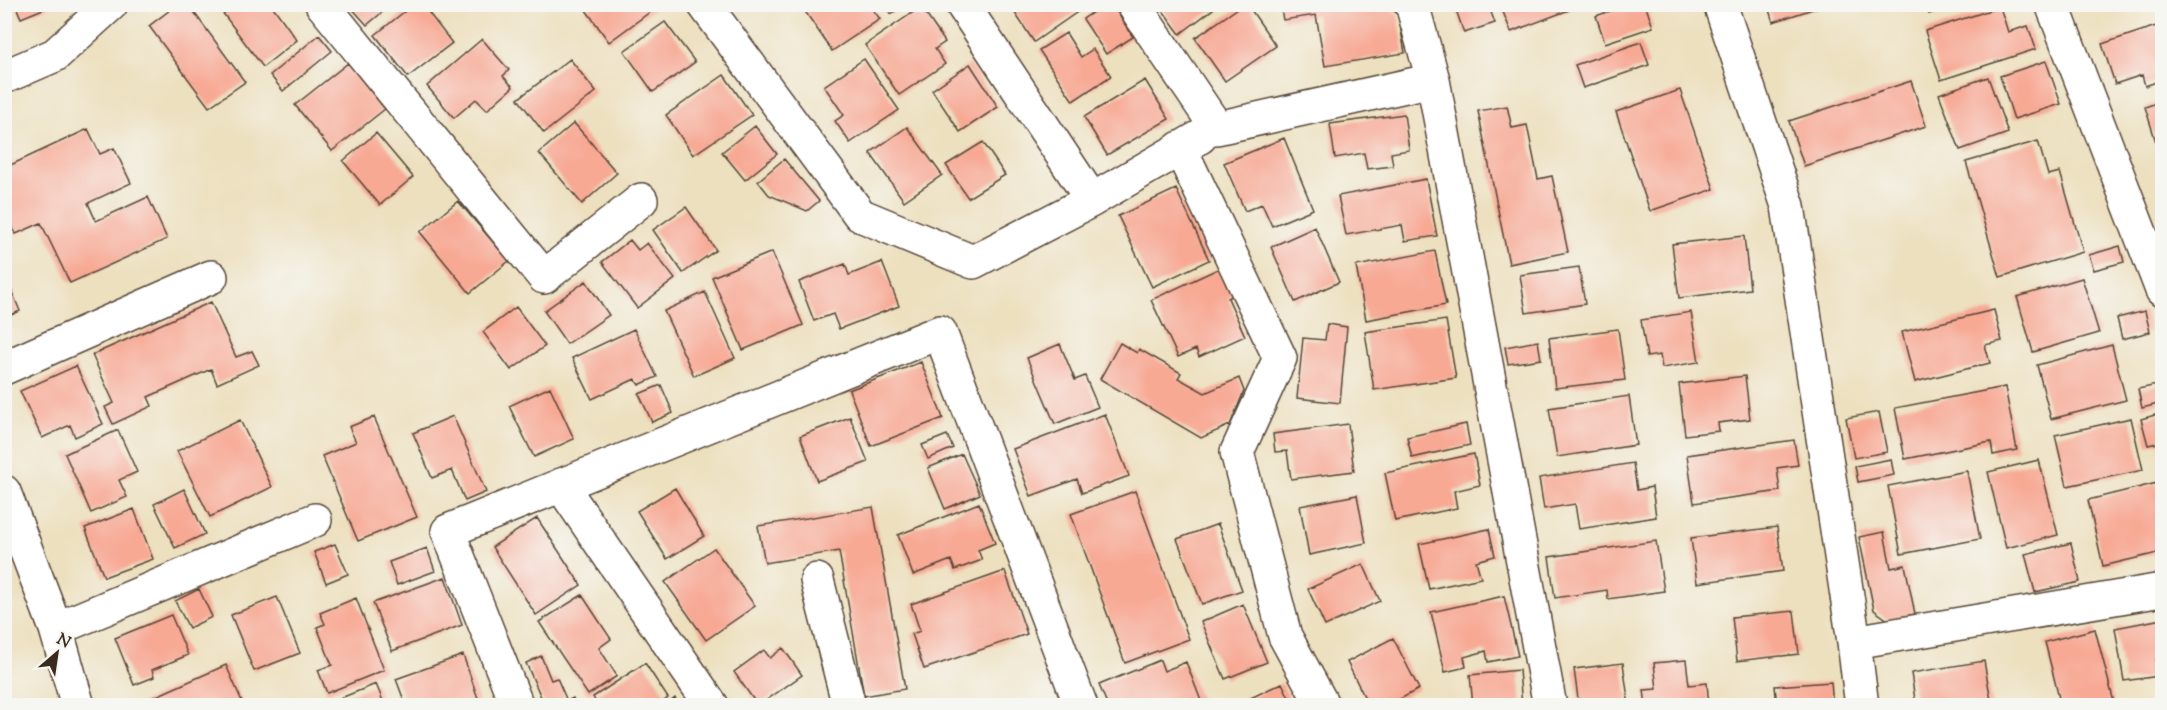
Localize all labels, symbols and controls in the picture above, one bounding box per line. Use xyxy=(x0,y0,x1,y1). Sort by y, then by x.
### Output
north arrow xyxy=(27,623,87,683)
text: N xyxy=(52,629,74,655)

